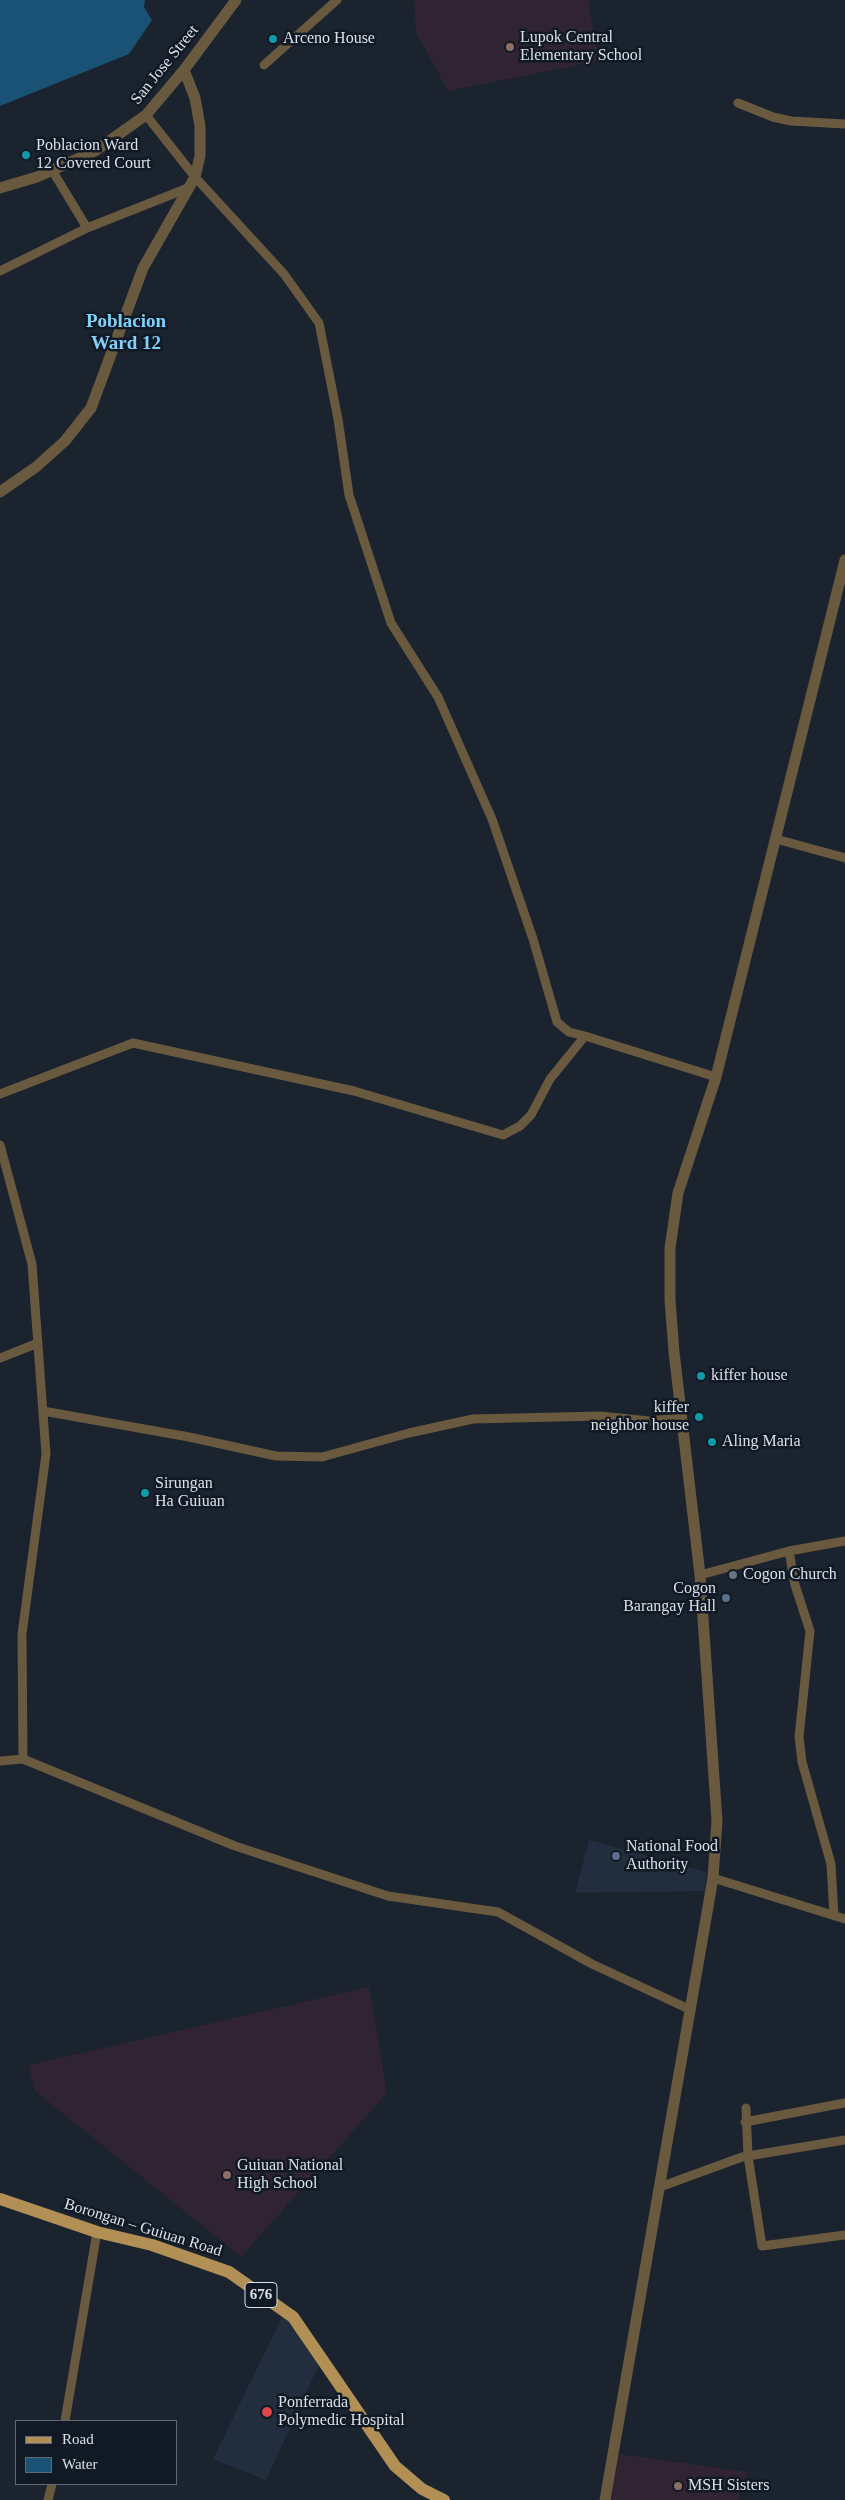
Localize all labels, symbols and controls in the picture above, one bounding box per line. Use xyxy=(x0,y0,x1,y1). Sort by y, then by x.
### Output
street label: San Jose Street xyxy=(127,21,203,109)
place label: Lupok Central Elementary School xyxy=(520,28,642,66)
place label: Arceno House xyxy=(283,29,375,49)
marker: Arceno House xyxy=(267,33,279,45)
marker: Lupok Central Elementary School xyxy=(504,41,516,53)
place label: Poblacion Ward 12 Covered Court xyxy=(36,136,151,174)
marker: Poblacion Ward 12 Covered Court xyxy=(20,149,32,161)
district label: Poblacion Ward 12 xyxy=(86,311,166,355)
place label: kiffer house xyxy=(711,1366,788,1386)
marker: kiffer house xyxy=(695,1370,707,1382)
place label: kiffer neighbor house xyxy=(591,1398,689,1436)
marker: kiffer neighbor house xyxy=(693,1411,705,1423)
place label: Aling Maria xyxy=(722,1432,801,1452)
marker: Aling Maria xyxy=(706,1436,718,1448)
place label: Sirungan Ha Guiuan xyxy=(155,1474,225,1512)
marker: Sirungan Ha Guiuan xyxy=(139,1487,151,1499)
place label: Cogon Church xyxy=(743,1565,837,1585)
marker: Cogon Church xyxy=(727,1569,739,1581)
place label: Cogon Barangay Hall xyxy=(623,1579,716,1617)
marker: Cogon Barangay Hall xyxy=(720,1592,732,1604)
place label: National Food Authority xyxy=(626,1837,718,1875)
marker: National Food Authority xyxy=(610,1850,622,1862)
place label: Guiuan National High School xyxy=(237,2156,343,2194)
marker: Guiuan National High School xyxy=(221,2169,233,2181)
street label: Borongan – Guiuan Road xyxy=(62,2195,224,2261)
road number: 676 xyxy=(245,2282,277,2308)
place label: Ponferrada Polymedic Hospital xyxy=(278,2393,405,2431)
marker: Ponferrada Polymedic Hospital xyxy=(260,2405,274,2419)
legend xyxy=(15,2420,178,2485)
text: Road xyxy=(62,2431,94,2447)
text: Water xyxy=(62,2456,97,2472)
place label: MSH Sisters xyxy=(688,2476,769,2496)
marker: MSH Sisters xyxy=(672,2480,684,2492)

